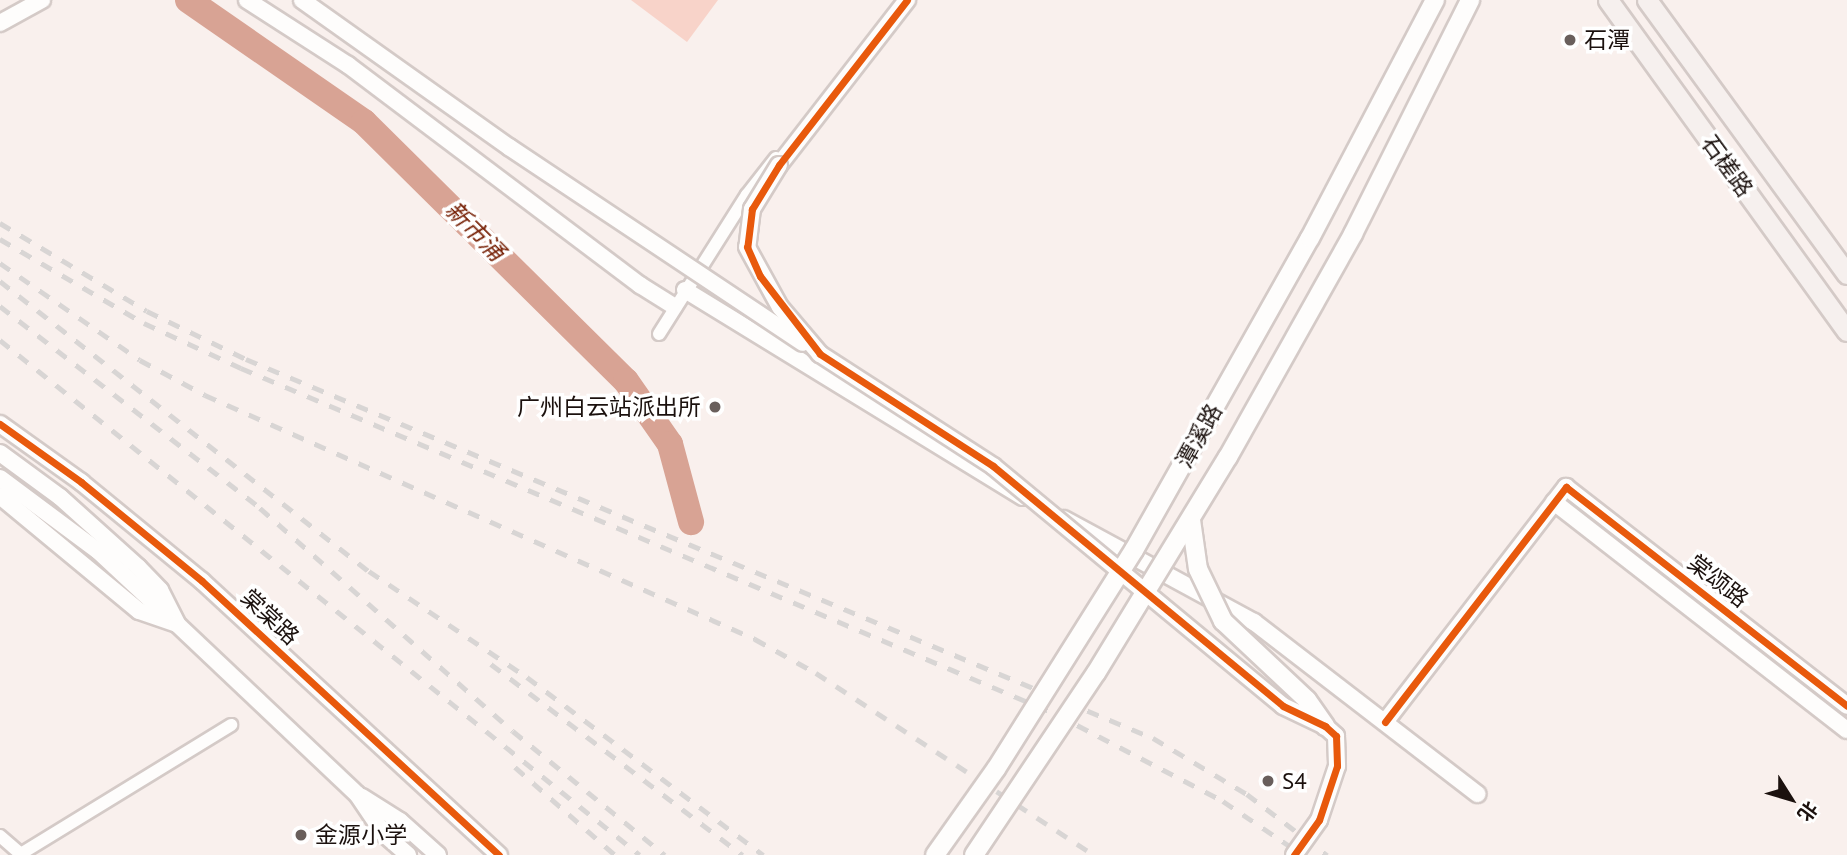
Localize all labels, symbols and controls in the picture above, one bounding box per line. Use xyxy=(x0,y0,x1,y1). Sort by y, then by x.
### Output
place label: 石潭 xyxy=(1584,26,1630,54)
marker: 石潭 xyxy=(1562,32,1578,48)
street label: 石槎路 xyxy=(1696,130,1758,202)
water label: 新市涌 xyxy=(439,195,511,267)
place label: 广州白云站派出所 xyxy=(517,393,701,421)
marker: 广州白云站派出所 xyxy=(707,399,723,415)
street label: 潭溪路 xyxy=(1170,399,1228,473)
street label: 棠颂路 xyxy=(1682,549,1754,613)
street label: 棠棠路 xyxy=(235,583,305,651)
north arrow xyxy=(1756,764,1826,834)
place label: S4 xyxy=(1282,767,1307,795)
marker: S4 xyxy=(1260,773,1276,789)
text: 北 xyxy=(1792,797,1823,826)
place label: 金源小学 xyxy=(315,821,407,849)
marker: 金源小学 xyxy=(293,827,309,843)

